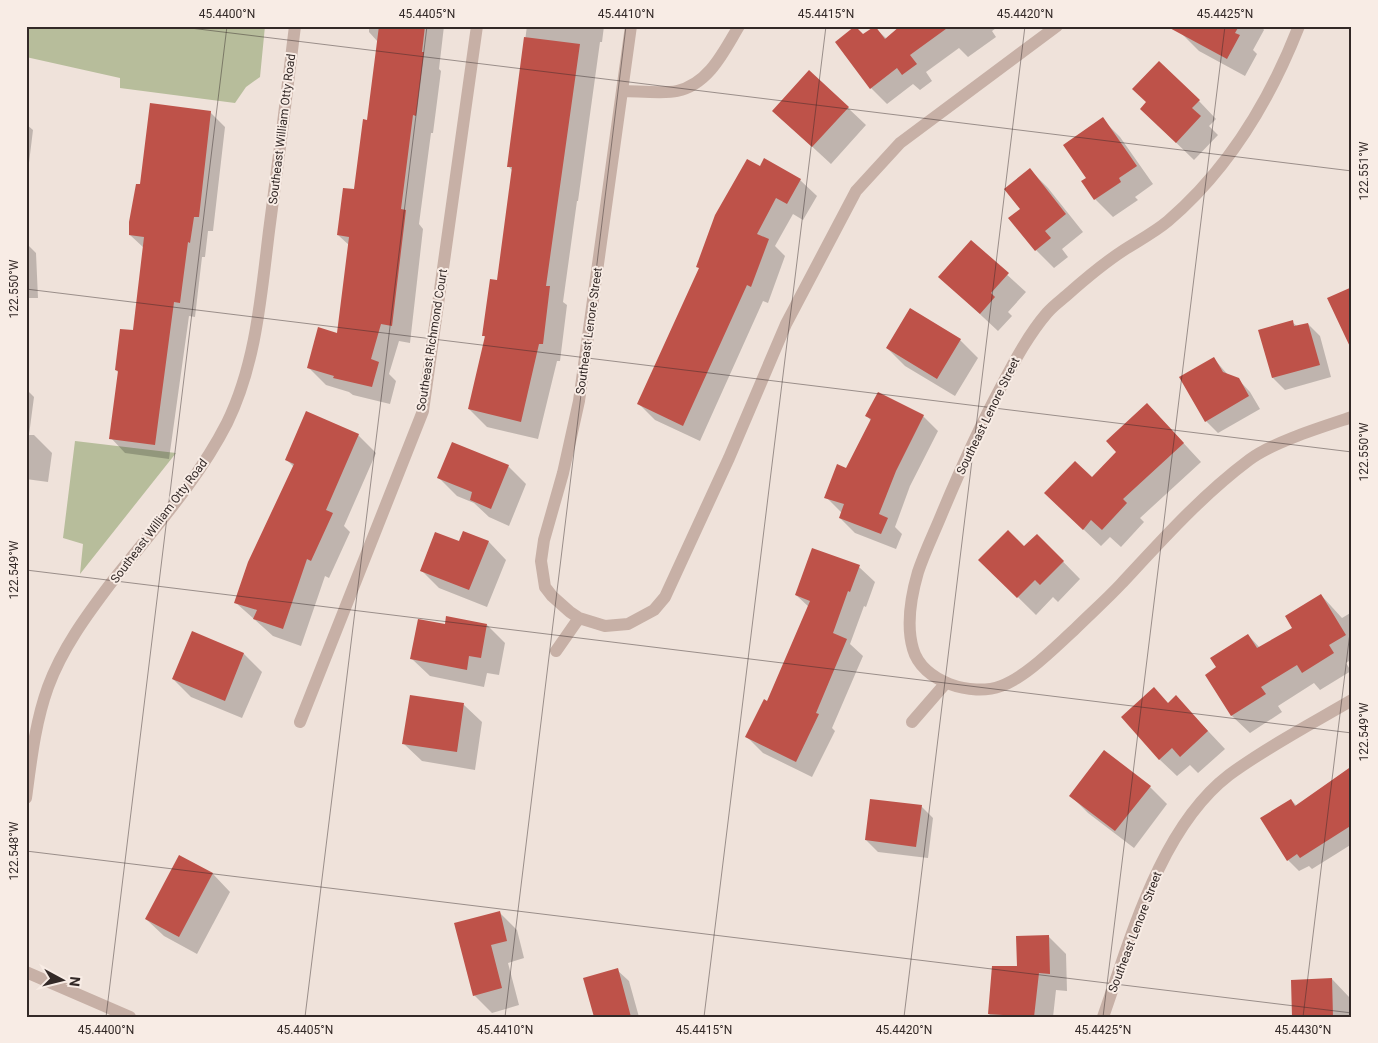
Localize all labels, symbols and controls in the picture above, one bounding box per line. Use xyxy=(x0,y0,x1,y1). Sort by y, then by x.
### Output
text: 45.4400°N xyxy=(199,7,255,21)
text: 45.4405°N xyxy=(399,7,455,21)
text: 45.4410°N xyxy=(598,7,654,21)
text: 45.4415°N xyxy=(798,7,854,21)
text: 45.4420°N xyxy=(997,7,1053,21)
text: 45.4425°N xyxy=(1197,7,1253,21)
street label: Southeast William Otty Road xyxy=(266,53,298,205)
text: 122.551°W xyxy=(1357,141,1371,200)
text: 122.550°W xyxy=(7,259,21,318)
street label: Southeast Lenore Street xyxy=(573,266,605,396)
street label: Southeast Richmond Court xyxy=(414,268,450,412)
street label: Southeast Lenore Street xyxy=(954,355,1022,477)
text: 122.550°W xyxy=(1357,422,1371,481)
street label: Southeast William Otty Road xyxy=(108,456,210,586)
text: 122.549°W xyxy=(7,540,21,599)
text: 122.549°W xyxy=(1357,702,1371,761)
text: 122.548°W xyxy=(7,821,21,880)
street label: Southeast Lenore Street xyxy=(1105,870,1165,994)
north arrow xyxy=(38,956,88,1006)
text: N xyxy=(66,976,83,987)
text: 45.4400°N xyxy=(78,1023,134,1037)
text: 45.4405°N xyxy=(277,1023,333,1037)
text: 45.4410°N xyxy=(477,1023,533,1037)
text: 45.4415°N xyxy=(676,1023,732,1037)
text: 45.4420°N xyxy=(876,1023,932,1037)
text: 45.4425°N xyxy=(1075,1023,1131,1037)
text: 45.4430°N xyxy=(1275,1023,1331,1037)

